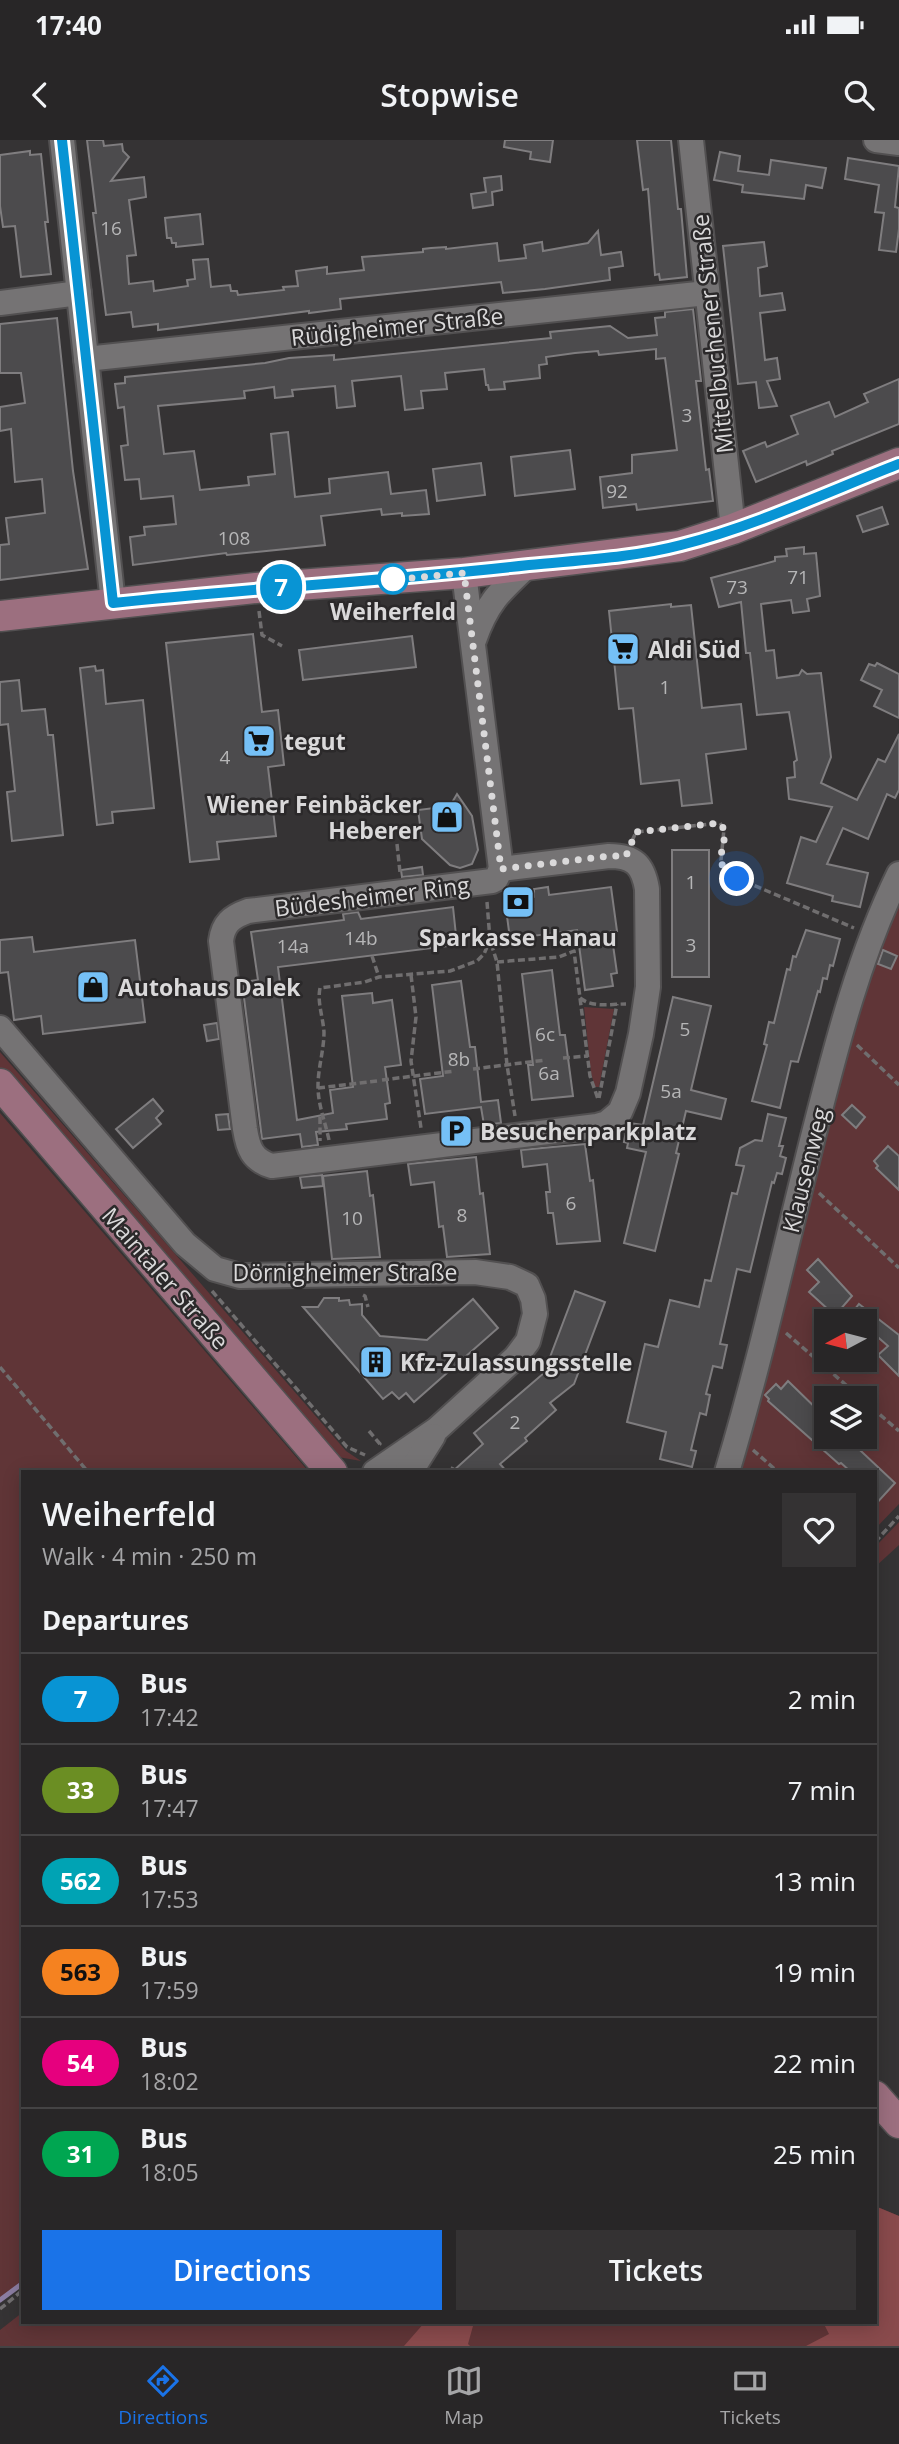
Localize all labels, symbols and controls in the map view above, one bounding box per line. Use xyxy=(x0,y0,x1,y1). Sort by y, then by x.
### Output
text: 17:40 xyxy=(35,7,102,43)
text: Stopwise xyxy=(380,73,519,116)
icon: back xyxy=(21,76,59,114)
icon: search xyxy=(840,76,878,114)
street label: Mittelbuchener Straße xyxy=(684,213,740,455)
house number: 16 xyxy=(100,215,122,241)
street label: Rüdigheimer Straße xyxy=(289,299,505,353)
house number: 3 xyxy=(682,402,692,428)
house number: 92 xyxy=(606,478,628,504)
house number: 108 xyxy=(218,525,250,551)
line badge: 7 xyxy=(258,564,304,610)
marker: Weiherfeld xyxy=(378,564,408,594)
house number: 71 xyxy=(787,564,809,590)
text: 7 xyxy=(274,570,288,603)
house number: 73 xyxy=(726,574,748,600)
place label: Weiherfeld xyxy=(330,595,456,627)
supermarket icon: Aldi Süd xyxy=(604,630,642,668)
place label: Aldi Süd xyxy=(648,633,741,665)
house number: 1 xyxy=(660,674,670,700)
supermarket icon: tegut xyxy=(240,722,278,760)
place label: tegut xyxy=(284,725,346,757)
house number: 4 xyxy=(220,744,231,770)
place label: Wiener Feinbäcker Heberer xyxy=(207,788,422,846)
shop icon: Wiener Feinbäcker Heberer xyxy=(428,798,466,836)
your location xyxy=(719,861,754,896)
street label: Büdesheimer Ring xyxy=(273,868,472,924)
house number: 1 xyxy=(686,869,696,895)
bank icon: Sparkasse Hanau xyxy=(499,883,537,921)
place label: Sparkasse Hanau xyxy=(419,921,617,953)
house number: 14b xyxy=(344,925,378,951)
house number: 3 xyxy=(686,932,696,958)
house number: 14a xyxy=(277,933,309,959)
shop icon: Autohaus Dalek xyxy=(74,968,112,1006)
place label: Autohaus Dalek xyxy=(118,971,301,1003)
house number: 5 xyxy=(680,1016,690,1042)
house number: 6c xyxy=(535,1021,555,1047)
house number: 8b xyxy=(448,1046,470,1072)
house number: 6a xyxy=(538,1060,560,1086)
house number: 5a xyxy=(660,1078,682,1104)
street label: Klausenweg xyxy=(774,1104,836,1236)
parking icon: Besucherparkplatz xyxy=(437,1112,475,1150)
place label: Besucherparkplatz xyxy=(480,1115,696,1147)
house number: 6 xyxy=(566,1190,576,1216)
street label: Maintaler Straße xyxy=(95,1200,237,1356)
house number: 8 xyxy=(457,1202,467,1228)
house number: 10 xyxy=(341,1205,363,1231)
street label: Dörnigheimer Straße xyxy=(233,1256,457,1288)
north arrow xyxy=(814,1309,877,1372)
map controls xyxy=(814,1309,877,1449)
building icon: Kfz-Zulassungsstelle xyxy=(357,1343,395,1381)
place label: Kfz-Zulassungsstelle xyxy=(400,1346,632,1378)
button: layers xyxy=(814,1386,877,1449)
house number: 2 xyxy=(510,1409,520,1435)
text: Weiherfeld xyxy=(42,1491,216,1536)
button: heart xyxy=(782,1493,856,1567)
text: Walk · 4 min · 250 m xyxy=(42,1540,257,1572)
text: Departures xyxy=(42,1602,189,1638)
text: Bus xyxy=(140,1665,187,1701)
text: 2 min xyxy=(788,1681,856,1717)
text: 7 xyxy=(74,1682,87,1715)
text: 17:42 xyxy=(140,1701,199,1733)
text: Bus xyxy=(140,1756,187,1792)
text: 7 min xyxy=(788,1772,856,1808)
text: 33 xyxy=(67,1773,94,1806)
text: 17:47 xyxy=(140,1792,199,1824)
text: Bus xyxy=(140,1847,187,1883)
text: 13 min xyxy=(773,1863,856,1899)
text: 562 xyxy=(60,1864,101,1897)
text: 17:53 xyxy=(140,1883,199,1915)
text: Bus xyxy=(140,1938,187,1974)
text: 19 min xyxy=(773,1954,856,1990)
text: 563 xyxy=(60,1955,101,1988)
text: 17:59 xyxy=(140,1974,199,2006)
text: Bus xyxy=(140,2029,187,2065)
text: 22 min xyxy=(773,2045,856,2081)
text: 54 xyxy=(67,2046,94,2079)
text: 18:02 xyxy=(140,2065,199,2097)
text: Bus xyxy=(140,2120,187,2156)
text: 25 min xyxy=(773,2136,856,2172)
text: 31 xyxy=(67,2137,94,2170)
text: 18:05 xyxy=(140,2156,199,2188)
button: Directions xyxy=(42,2230,442,2310)
button: Tickets xyxy=(456,2230,856,2310)
tab: Directions xyxy=(118,2362,208,2430)
tab: Map xyxy=(444,2362,484,2430)
tab: Tickets xyxy=(720,2362,781,2430)

